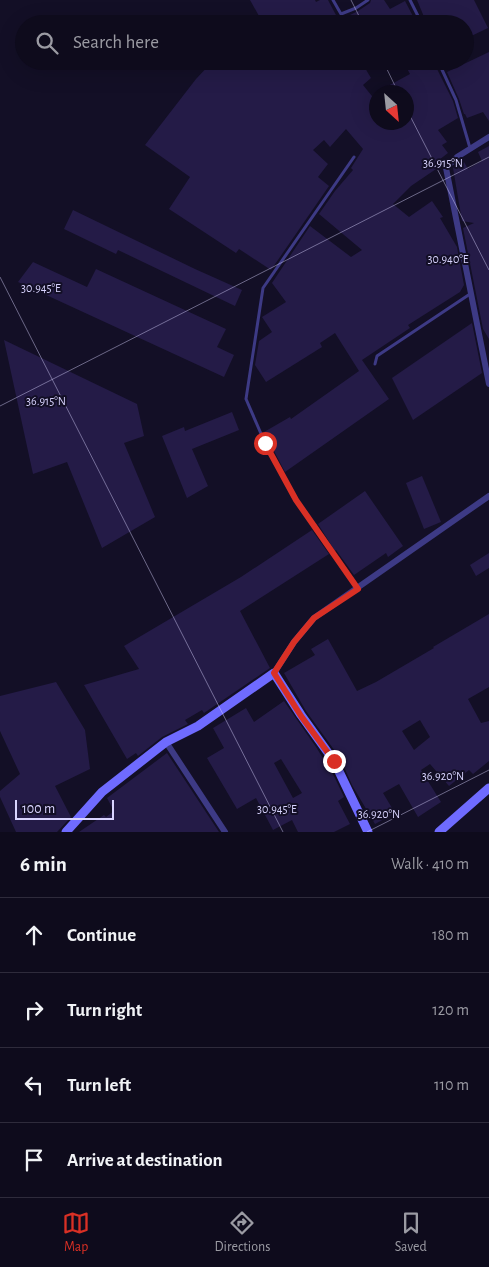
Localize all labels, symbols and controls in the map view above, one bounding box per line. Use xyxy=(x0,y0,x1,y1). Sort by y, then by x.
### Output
search box xyxy=(15,15,474,70)
icon: search xyxy=(33,29,61,57)
text: Search here xyxy=(73,33,159,52)
north arrow xyxy=(369,85,414,130)
text: 36.915°N xyxy=(423,157,463,169)
text: 30.940°E xyxy=(427,253,469,265)
text: 30.945°E xyxy=(21,282,61,294)
text: 36.915°N xyxy=(26,395,66,407)
route start xyxy=(254,432,277,455)
route end xyxy=(323,750,346,773)
text: 36.920°N xyxy=(422,770,464,782)
scale bar xyxy=(15,797,114,820)
text: 100 m xyxy=(22,802,55,816)
text: 30.945°E xyxy=(257,803,297,815)
text: 36.920°N xyxy=(358,808,400,820)
text: 6 min xyxy=(20,854,67,875)
text: Walk · 410 m xyxy=(391,856,469,872)
icon: ahead xyxy=(20,921,48,949)
text: Continue xyxy=(67,926,136,945)
text: 180 m xyxy=(432,927,469,943)
icon: right xyxy=(20,996,48,1024)
text: Turn right xyxy=(67,1001,142,1020)
text: 120 m xyxy=(432,1002,469,1018)
icon: left xyxy=(20,1071,48,1099)
text: Turn left xyxy=(67,1076,131,1095)
text: 110 m xyxy=(434,1077,469,1093)
icon: arrive xyxy=(20,1146,48,1174)
text: Arrive at destination xyxy=(67,1151,223,1170)
tab: Map xyxy=(62,1209,90,1256)
tab: Directions xyxy=(215,1209,270,1256)
tab: Saved xyxy=(395,1209,427,1256)

